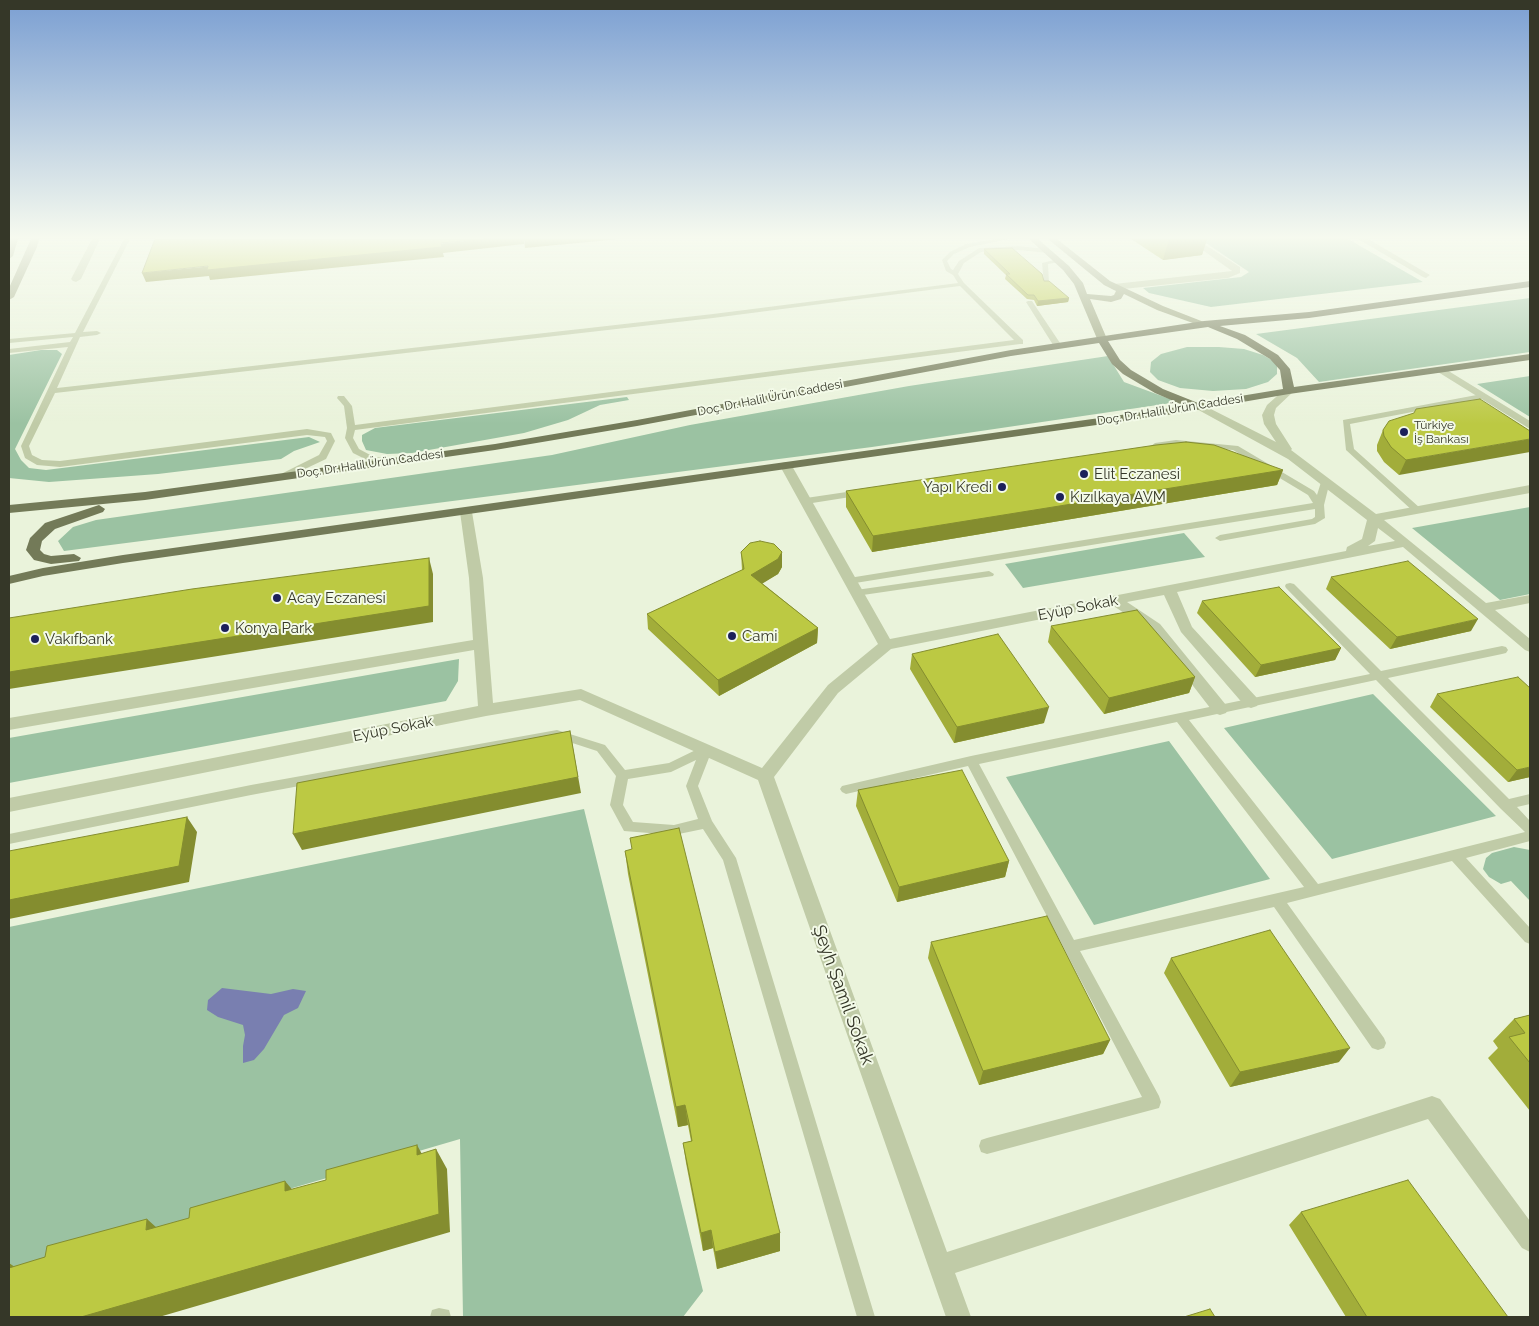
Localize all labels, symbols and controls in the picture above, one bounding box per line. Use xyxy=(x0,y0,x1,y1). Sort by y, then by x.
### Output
street label: Doç. Dr. Halil Ürün Caddesi xyxy=(696,377,844,419)
street label: Doç. Dr. Halil Ürün Caddesi xyxy=(1096,391,1244,429)
place label: Türkiye İş Bankası xyxy=(1414,418,1469,446)
marker: Türkiye İş Bankası xyxy=(1398,426,1410,438)
street label: Doç. Dr. Halil Ürün Caddesi xyxy=(296,447,444,481)
place label: Elit Eczanesi xyxy=(1094,465,1180,483)
marker: Elit Eczanesi xyxy=(1078,468,1090,480)
place label: Yapı Kredi xyxy=(923,478,992,496)
marker: Yapı Kredi xyxy=(996,481,1008,493)
place label: Kızılkaya AVM xyxy=(1070,488,1166,506)
marker: Kızılkaya AVM xyxy=(1054,491,1066,503)
place label: Acay Eczanesi xyxy=(287,589,386,607)
street label: Eyüp Sokak xyxy=(1037,591,1119,625)
marker: Acay Eczanesi xyxy=(271,592,283,604)
place label: Konya Park xyxy=(235,619,312,637)
marker: Konya Park xyxy=(219,622,231,634)
place label: Cami xyxy=(742,627,778,645)
place label: Vakıfbank xyxy=(45,630,113,648)
marker: Cami xyxy=(726,630,738,642)
marker: Vakıfbank xyxy=(29,633,41,645)
street label: Eyüp Sokak xyxy=(352,712,434,746)
street label: Şeyh Şamil Sokak xyxy=(808,922,878,1068)

